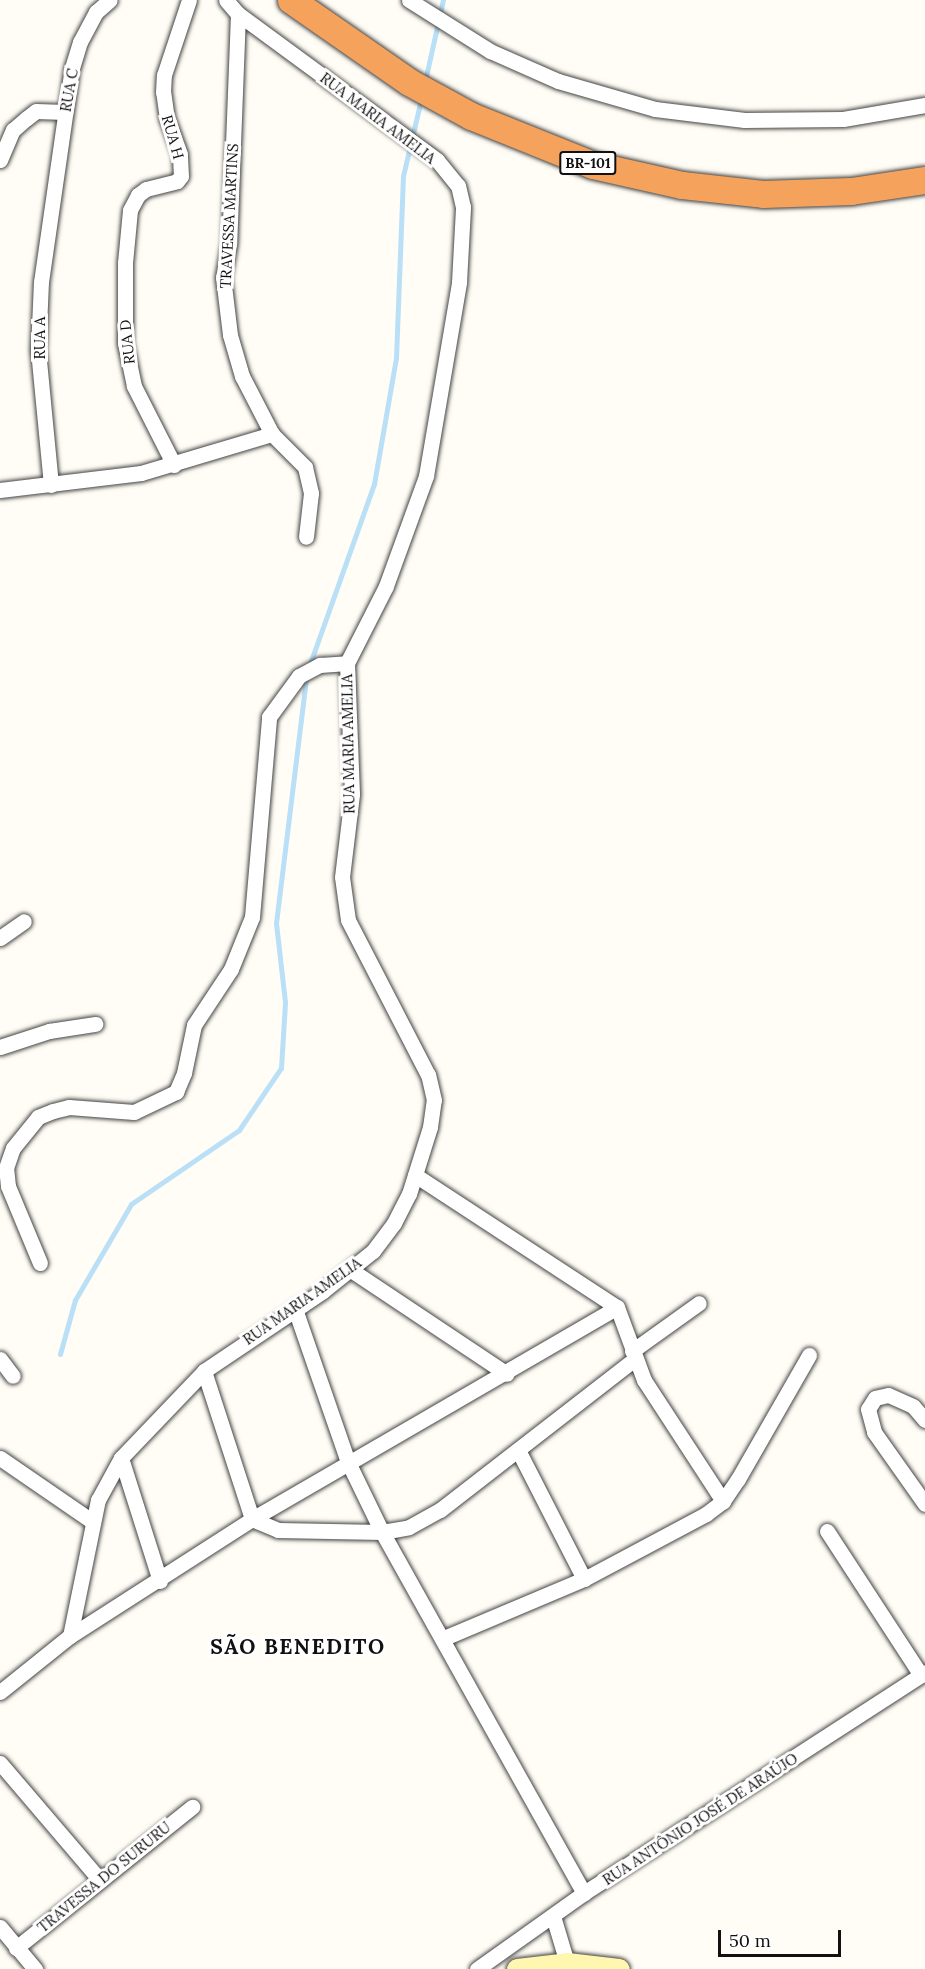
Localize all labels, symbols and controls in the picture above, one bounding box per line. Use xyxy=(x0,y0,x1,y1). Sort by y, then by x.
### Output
street label: RUA C xyxy=(56,67,82,113)
street label: RUA MARIA AMELIA xyxy=(317,69,439,167)
street label: RUA H xyxy=(158,113,188,161)
street label: TRAVESSA MARTINS xyxy=(216,143,242,289)
road number: BR-101 xyxy=(558,152,618,174)
street label: RUA A xyxy=(31,317,49,359)
street label: RUA D xyxy=(116,319,138,365)
street label: RUA MARIA AMELIA xyxy=(338,674,358,814)
street label: RUA MARIA AMELIA xyxy=(239,1253,365,1349)
district label: SÃO BENEDITO xyxy=(210,1634,386,1660)
street label: RUA ANTÔNIO JOSÉ DE ARAÚJO xyxy=(599,1749,801,1889)
street label: TRAVESSA DO SURURU xyxy=(34,1818,174,1936)
scale bar xyxy=(721,1918,844,1956)
text: 50 m xyxy=(729,1929,771,1952)

